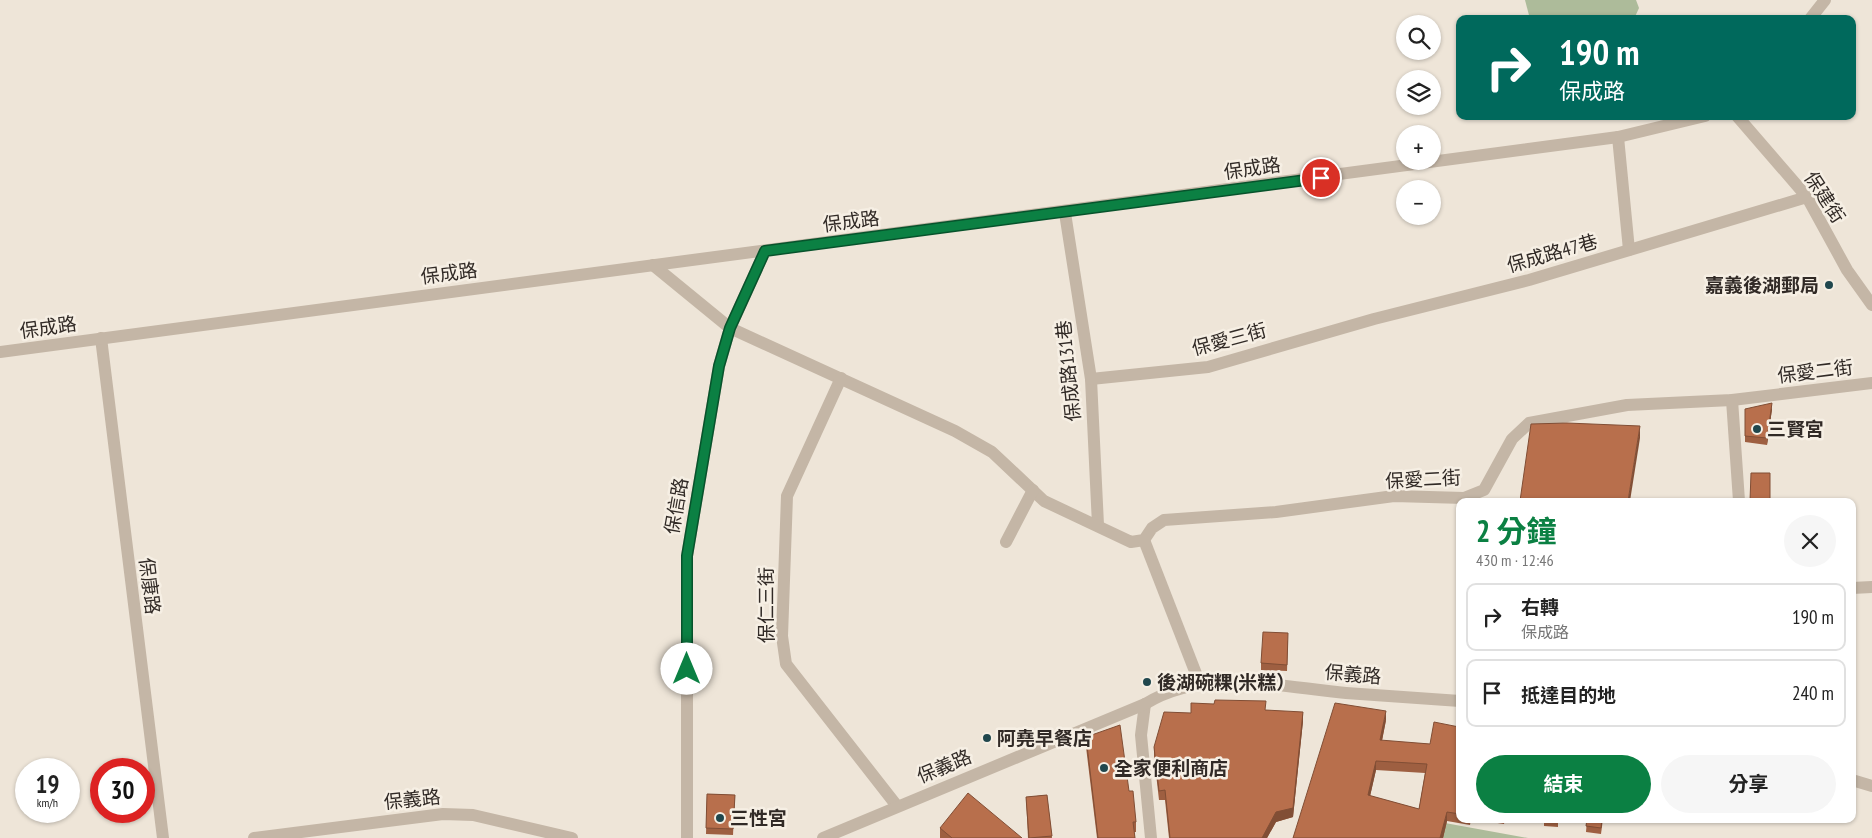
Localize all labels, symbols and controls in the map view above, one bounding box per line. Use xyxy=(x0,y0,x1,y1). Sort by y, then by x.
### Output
map controls xyxy=(1396,15,1441,225)
button: search xyxy=(1396,15,1441,60)
text: 190 m xyxy=(1559,29,1640,75)
icon: right xyxy=(1476,35,1541,100)
button: layers xyxy=(1396,70,1441,115)
text: 保成路 xyxy=(1559,77,1625,105)
button: + xyxy=(1396,125,1441,170)
street label: 保成路 xyxy=(1222,152,1282,184)
pin xyxy=(1300,157,1342,199)
icon: arrive xyxy=(1307,164,1335,192)
street label: 保建街 xyxy=(1799,167,1851,227)
button: − xyxy=(1396,180,1441,225)
street label: 保成路 xyxy=(821,206,881,236)
street label: 保成路47巷 xyxy=(1504,229,1600,277)
street label: 保成路 xyxy=(419,258,479,288)
place label: 嘉義後湖郵局 xyxy=(1705,273,1819,297)
marker: 嘉義後湖郵局 xyxy=(1823,279,1835,291)
street label: 保成路 xyxy=(18,311,78,343)
street label: 保愛三街 xyxy=(1189,318,1269,360)
street label: 保成路131巷 xyxy=(1051,319,1085,423)
street label: 保愛二街 xyxy=(1776,354,1854,388)
place label: 三賢宮 xyxy=(1767,417,1824,441)
marker: 三賢宮 xyxy=(1751,423,1763,435)
street label: 保愛二街 xyxy=(1384,465,1462,493)
street label: 保信路 xyxy=(659,476,693,536)
text: 2 分鐘 xyxy=(1476,511,1557,550)
button: close xyxy=(1784,515,1836,567)
text: 430 m · 12:46 xyxy=(1476,550,1554,570)
street label: 保康路 xyxy=(135,556,165,616)
street label: 保仁三街 xyxy=(754,567,778,643)
text: 右轉 xyxy=(1521,595,1559,619)
icon: right xyxy=(1478,603,1506,631)
text: 190 m xyxy=(1792,605,1834,629)
text: 保成路 xyxy=(1521,622,1569,642)
position arrow xyxy=(660,642,712,694)
street label: 保義路 xyxy=(1324,660,1382,688)
place label: 後湖碗粿(米糕） xyxy=(1157,670,1295,694)
marker: 後湖碗粿(米糕） xyxy=(1141,676,1153,688)
icon: arrive xyxy=(1478,679,1506,707)
text: 240 m xyxy=(1792,681,1834,705)
text: 抵達目的地 xyxy=(1521,683,1616,707)
place label: 阿堯早餐店 xyxy=(997,726,1092,750)
marker: 阿堯早餐店 xyxy=(981,732,993,744)
street label: 保義路 xyxy=(913,744,975,788)
button: 結束 xyxy=(1476,755,1651,813)
button: 分享 xyxy=(1661,755,1836,813)
place label: 全家便利商店 xyxy=(1114,756,1228,780)
speed limit sign: 30 xyxy=(90,758,155,823)
marker: 全家便利商店 xyxy=(1098,762,1110,774)
text: 19 xyxy=(36,768,59,800)
street label: 保義路 xyxy=(382,784,442,814)
text: km/h xyxy=(37,795,58,810)
place label: 三性宮 xyxy=(730,806,787,830)
marker: 三性宮 xyxy=(714,812,726,824)

